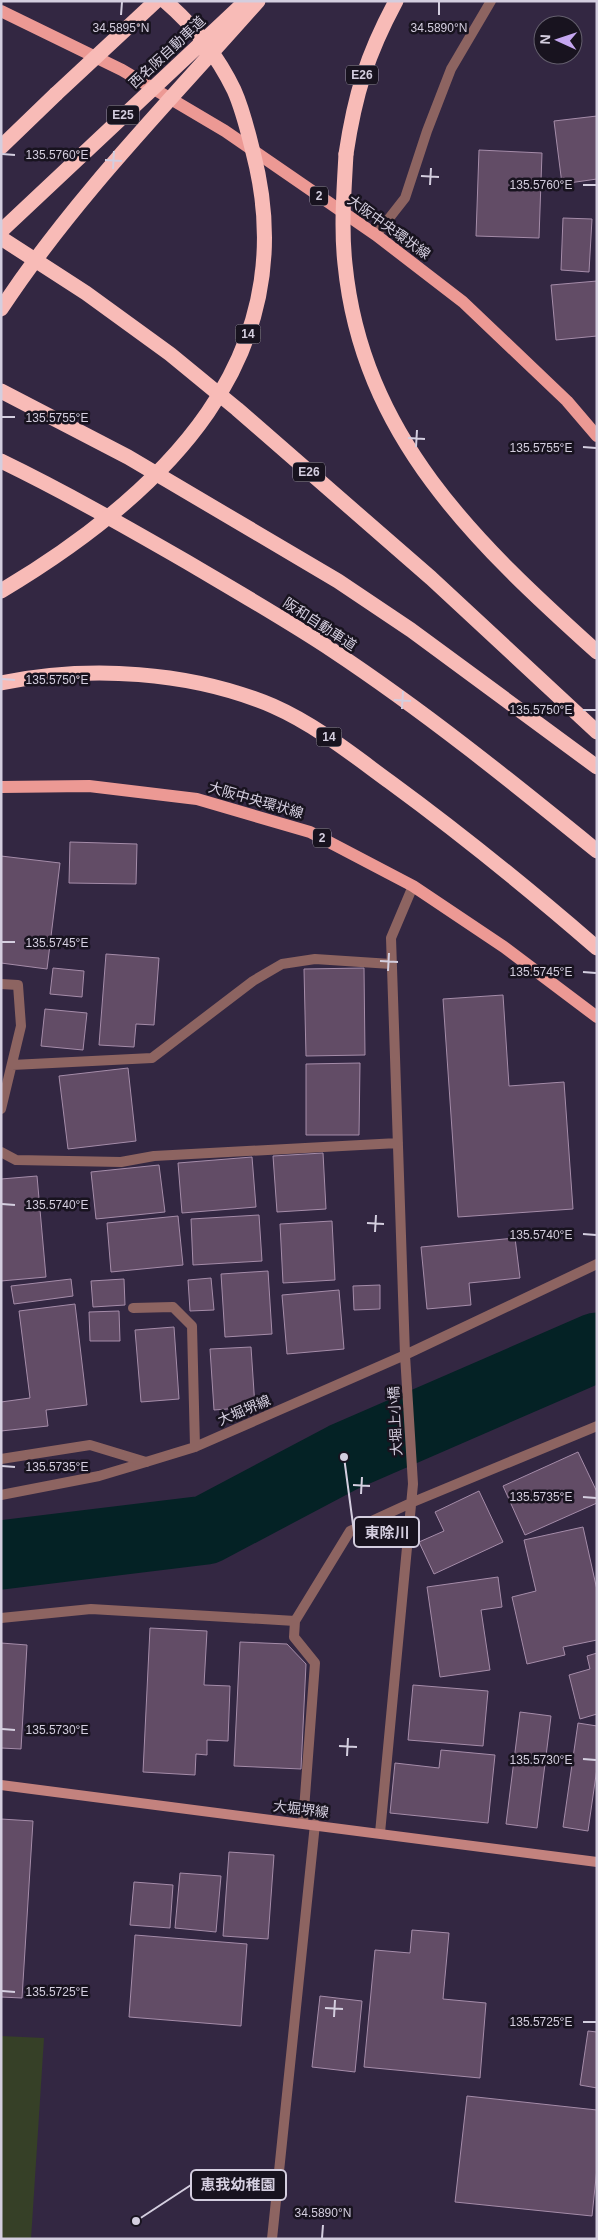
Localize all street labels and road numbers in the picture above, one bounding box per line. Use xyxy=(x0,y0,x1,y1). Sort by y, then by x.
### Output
street label: 西名阪自動車道 xyxy=(126,13,208,91)
road number: E26 xyxy=(346,66,378,84)
road number: E25 xyxy=(107,106,139,124)
road number: 2 xyxy=(310,187,328,206)
street label: 大阪中央環状線 xyxy=(345,192,433,262)
road number: 14 xyxy=(236,324,260,344)
road number: E26 xyxy=(293,462,325,482)
street label: 阪和自動車道 xyxy=(280,594,360,654)
road number: 14 xyxy=(316,728,342,746)
street label: 大阪中央環状線 xyxy=(207,779,305,821)
road number: 2 xyxy=(313,828,331,848)
street label: 大堀上小橋 xyxy=(385,1386,405,1456)
street label: 大堀堺線 xyxy=(215,1392,273,1428)
street label: 大堀堺線 xyxy=(272,1798,330,1820)

